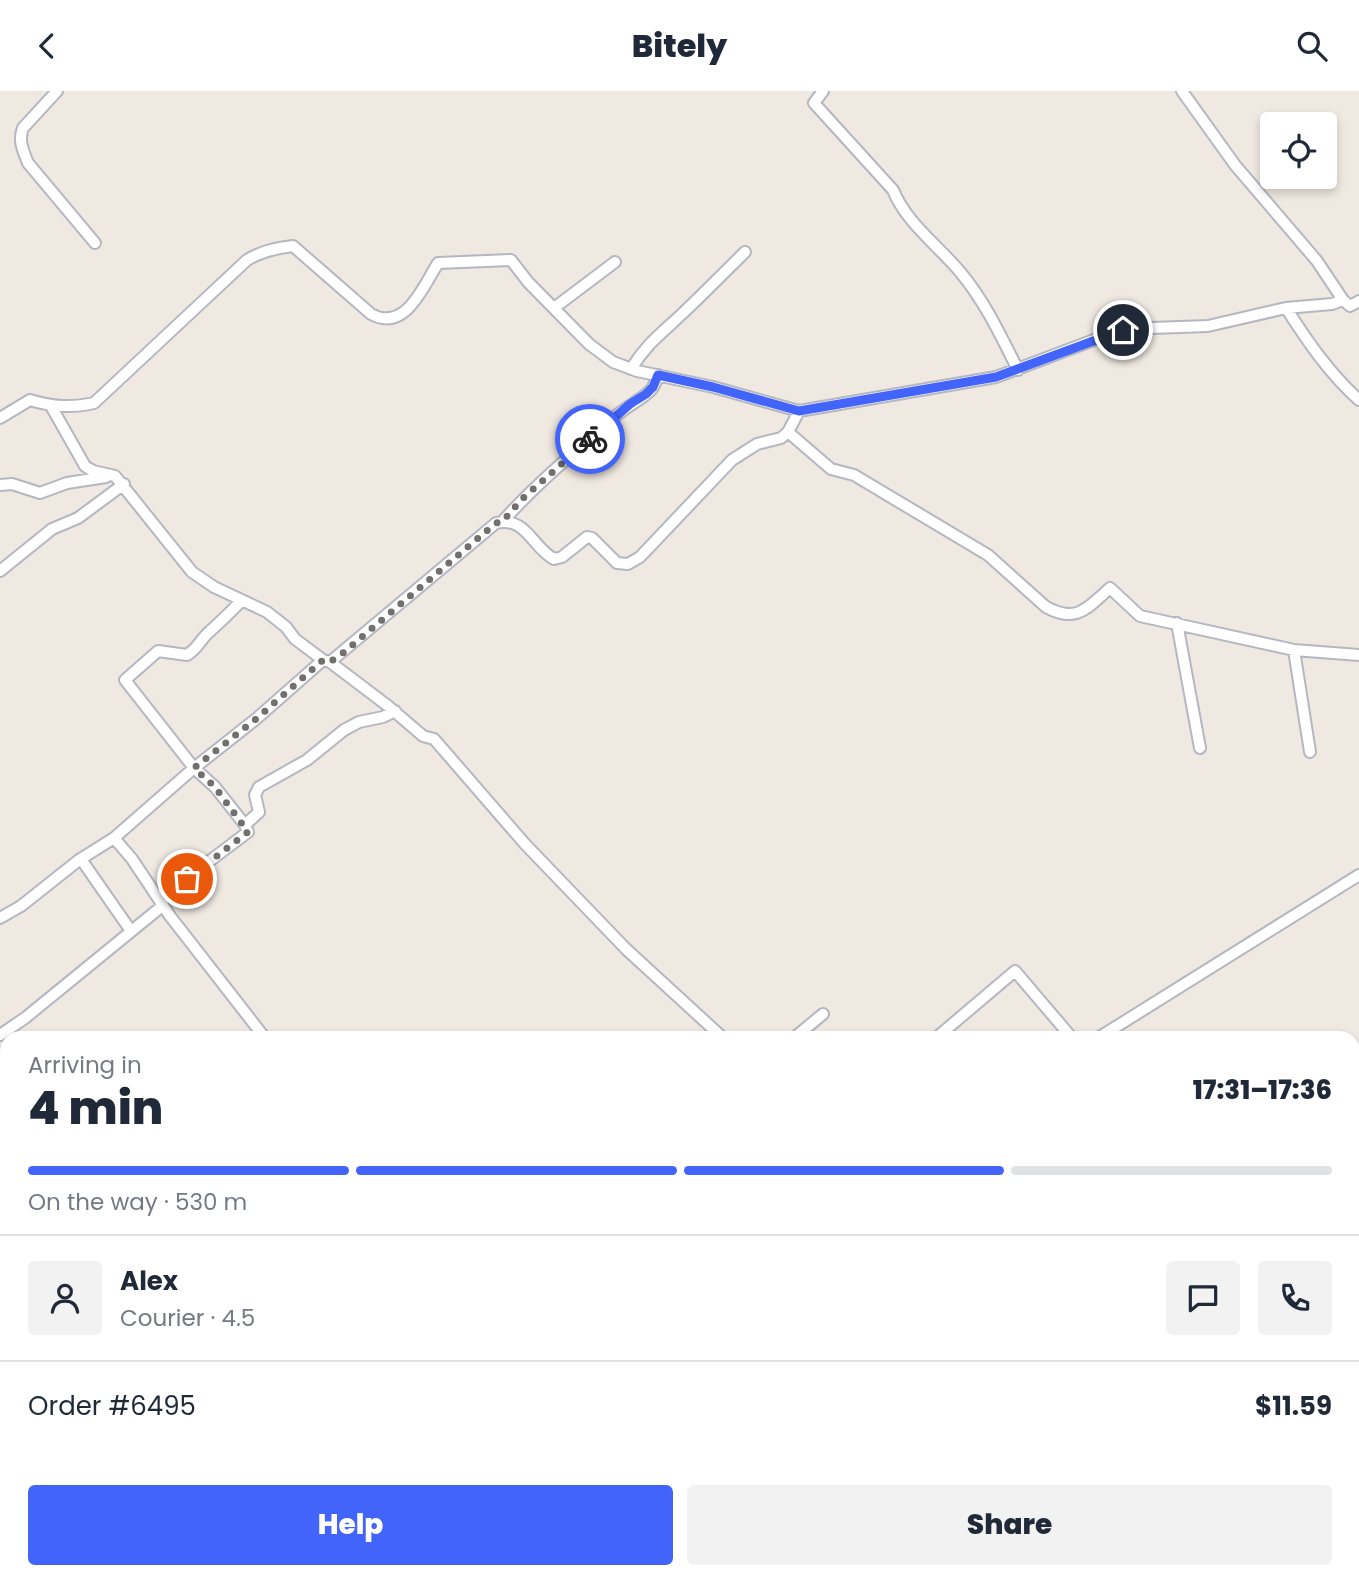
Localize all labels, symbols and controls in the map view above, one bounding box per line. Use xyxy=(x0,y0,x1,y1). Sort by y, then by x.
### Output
text: Bitely xyxy=(632,23,727,68)
icon: back xyxy=(28,27,66,65)
icon: search xyxy=(1293,27,1331,65)
map controls xyxy=(1260,112,1337,189)
button: locate xyxy=(1260,112,1337,189)
pin xyxy=(1093,300,1153,360)
icon: home xyxy=(1104,311,1142,349)
courier xyxy=(555,404,625,474)
icon: bike xyxy=(571,420,609,458)
pin xyxy=(157,849,217,909)
icon: bag xyxy=(168,860,206,898)
text: Arriving in xyxy=(28,1049,142,1081)
text: 17:31–17:36 xyxy=(1193,1072,1332,1108)
text: 4 min xyxy=(28,1076,163,1140)
text: On the way · 530 m xyxy=(28,1186,247,1218)
button: person xyxy=(28,1261,102,1335)
button: chat xyxy=(1166,1261,1240,1335)
button: phone xyxy=(1258,1261,1332,1335)
text: Alex xyxy=(120,1263,178,1299)
text: Courier · 4.5 xyxy=(120,1302,255,1334)
text: Order #6495 xyxy=(28,1388,196,1424)
text: $11.59 xyxy=(1255,1388,1332,1424)
button: Help xyxy=(28,1485,673,1565)
button: Share xyxy=(687,1485,1332,1565)

